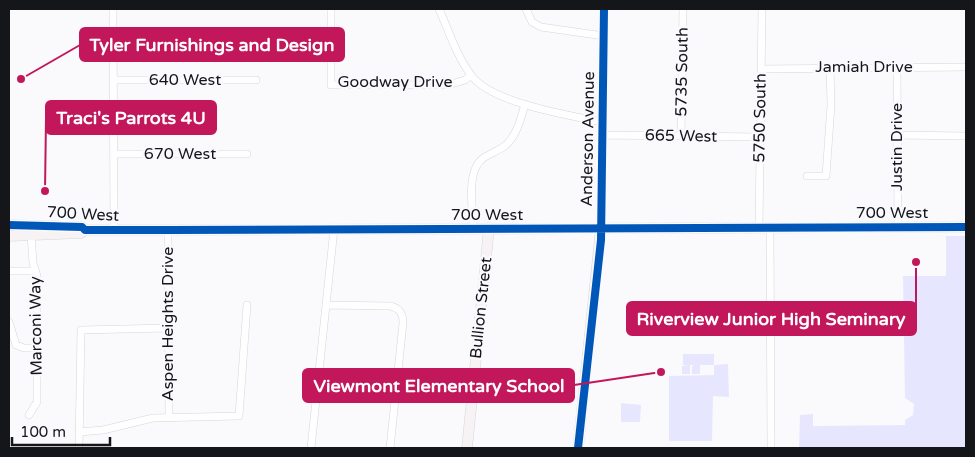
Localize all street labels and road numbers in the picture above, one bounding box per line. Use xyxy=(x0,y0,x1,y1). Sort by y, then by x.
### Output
street label: 5735 South xyxy=(671,27,693,117)
street label: Jamiah Drive xyxy=(815,57,913,77)
street label: 640 West xyxy=(149,70,221,90)
street label: Anderson Avenue xyxy=(577,71,599,207)
street label: Goodway Drive xyxy=(337,72,453,92)
street label: 5750 South xyxy=(749,73,771,163)
street label: Justin Drive xyxy=(887,103,907,191)
street label: 665 West xyxy=(645,125,717,147)
street label: 670 West xyxy=(144,144,216,164)
street label: 700 West xyxy=(46,202,120,226)
street label: 700 West xyxy=(856,203,928,223)
street label: 700 West xyxy=(451,205,523,225)
street label: Aspen Heights Drive xyxy=(158,247,178,401)
street label: Bullion Street xyxy=(466,256,496,360)
street label: Marconi Way xyxy=(25,276,47,376)

